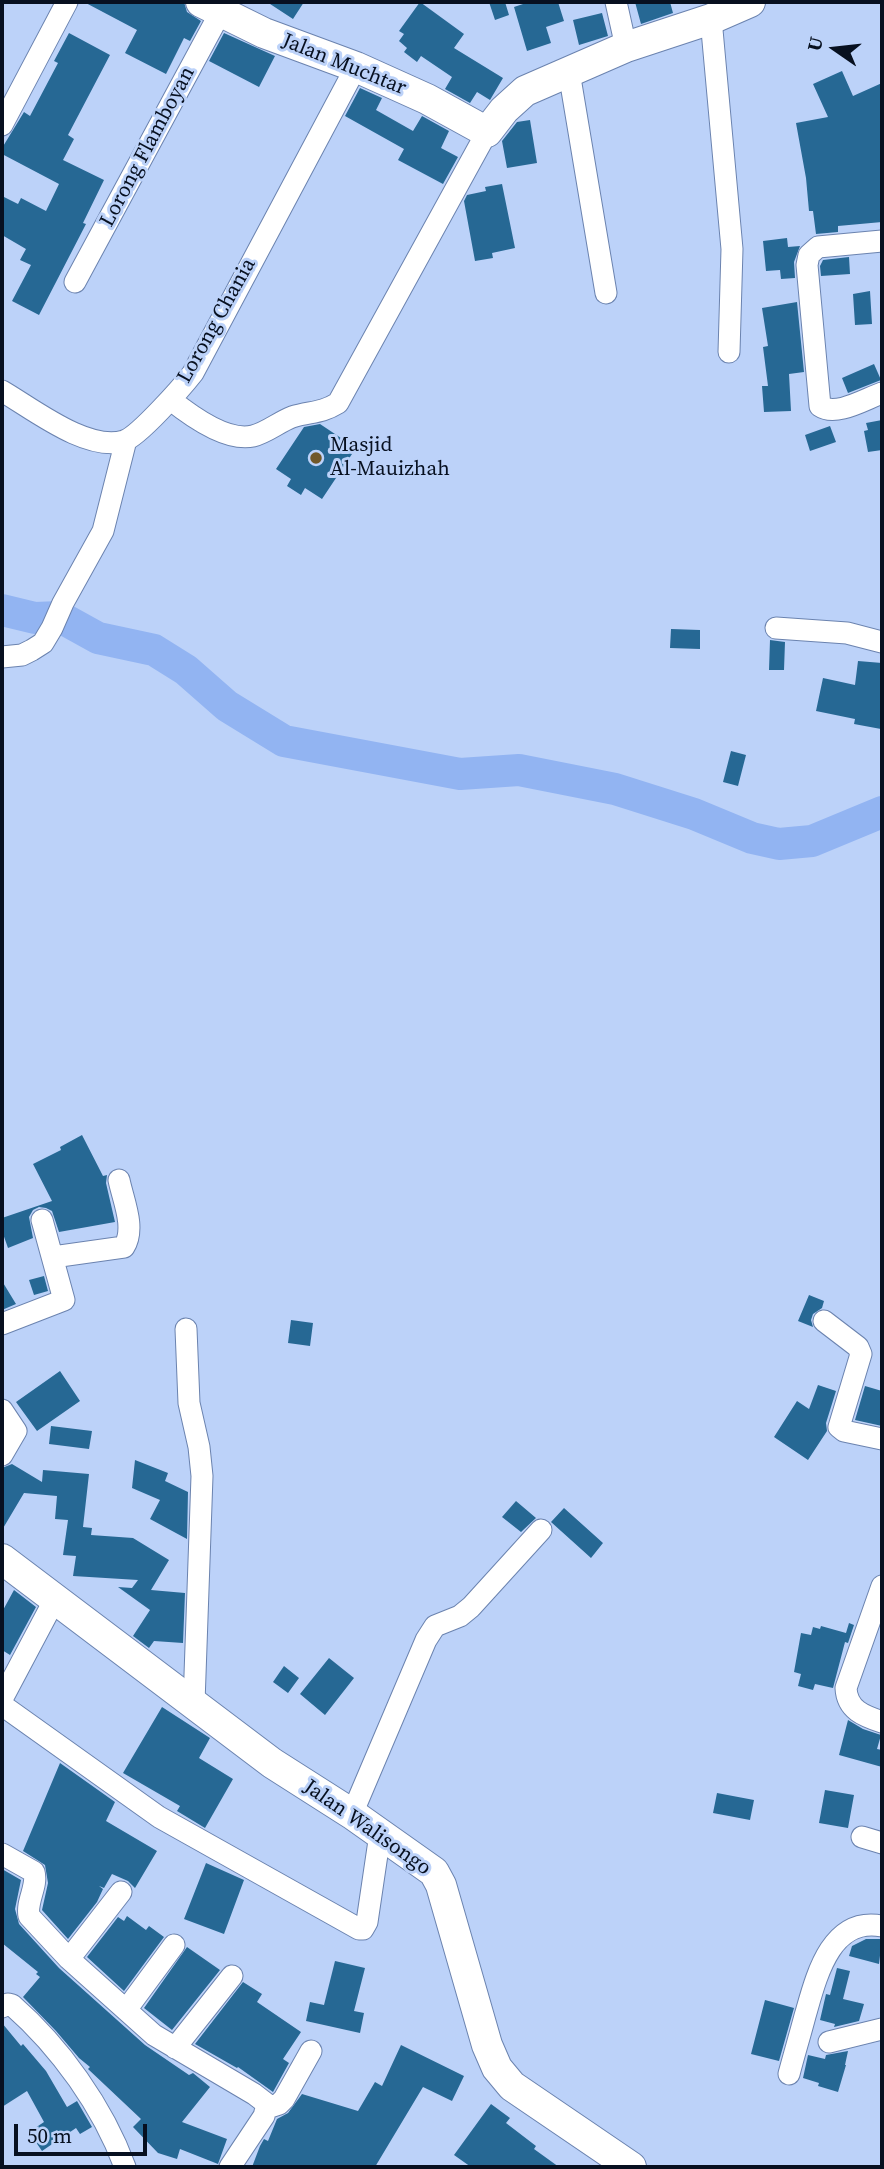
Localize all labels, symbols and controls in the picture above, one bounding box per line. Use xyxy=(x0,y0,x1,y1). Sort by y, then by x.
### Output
north arrow xyxy=(800,14,870,84)
street label: Jalan Muchtar xyxy=(278,29,410,101)
text: U xyxy=(800,34,829,54)
street label: Lorong Flamboyan xyxy=(95,63,201,231)
street label: Lorong Chania xyxy=(172,254,262,388)
place label: Masjid Al-Mauizhah xyxy=(330,433,450,483)
marker: Masjid Al-Mauizhah xyxy=(308,450,324,466)
street label: Jalan Walisongo xyxy=(298,1775,436,1881)
scale bar xyxy=(18,2110,150,2154)
text: 50 m xyxy=(27,2121,72,2150)

